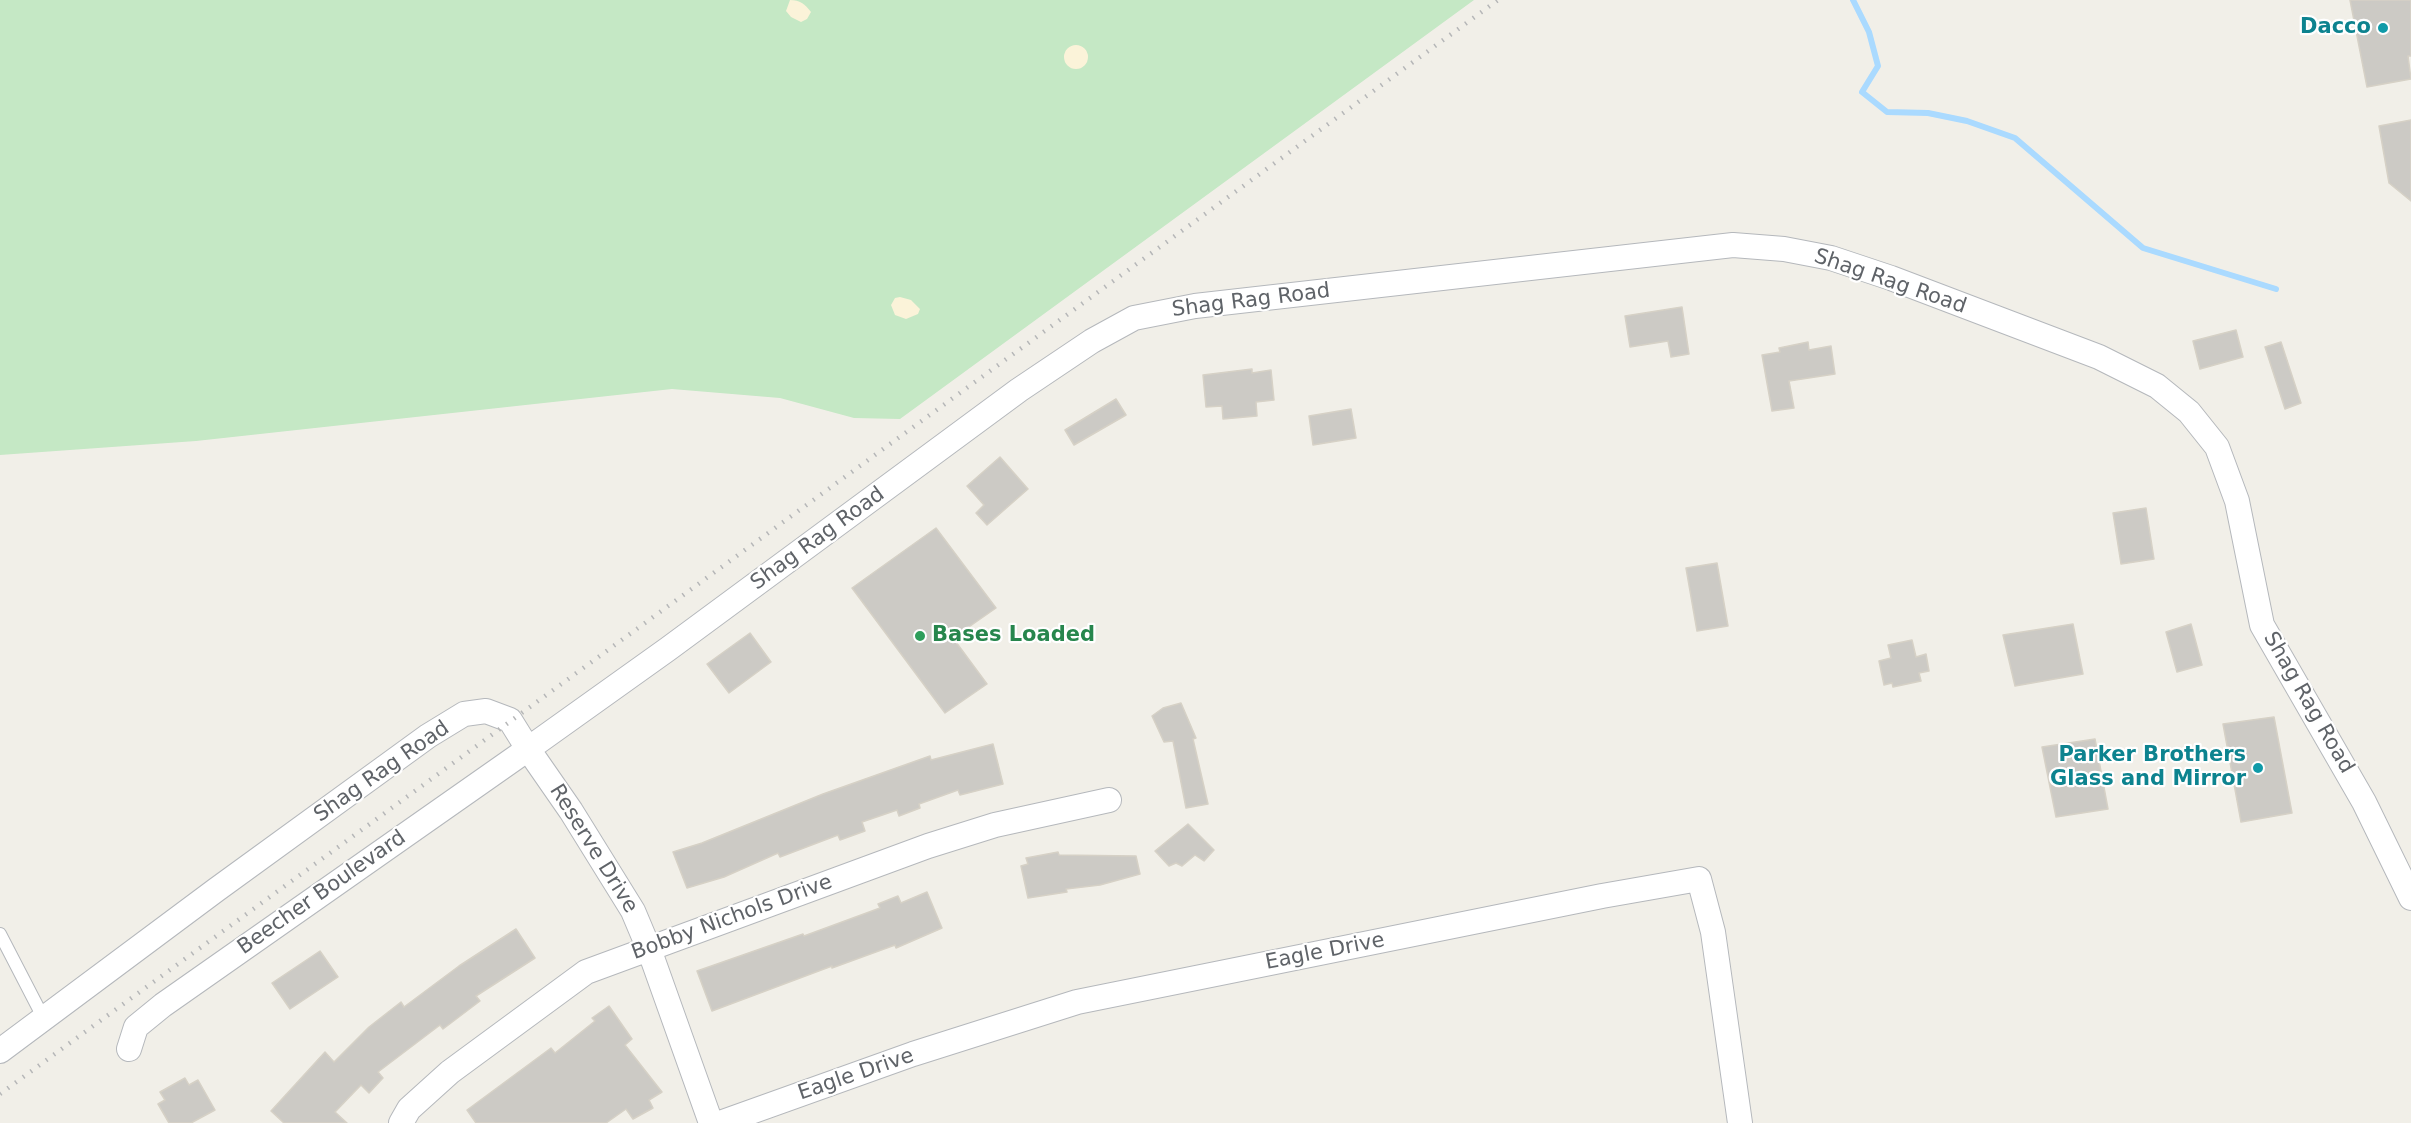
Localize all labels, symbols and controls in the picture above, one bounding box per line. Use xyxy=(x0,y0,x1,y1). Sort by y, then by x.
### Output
place label: Dacco xyxy=(2300,15,2371,41)
marker: Dacco xyxy=(2376,21,2390,35)
street label: Shag Rag Road xyxy=(1811,244,1969,320)
street label: Shag Rag Road xyxy=(1170,279,1332,323)
street label: Shag Rag Road xyxy=(746,482,890,596)
place label: Bases Loaded xyxy=(932,623,1095,649)
street label: Shag Rag Road xyxy=(2257,628,2359,778)
marker: Bases Loaded xyxy=(913,629,927,643)
street label: Shag Rag Road xyxy=(310,716,454,828)
place label: Parker Brothers Glass and Mirror xyxy=(2050,743,2246,793)
marker: Parker Brothers Glass and Mirror xyxy=(2251,761,2265,775)
street label: Reserve Drive xyxy=(543,780,643,918)
street label: Beecher Boulevard xyxy=(233,825,411,961)
street label: Bobby Nichols Drive xyxy=(628,870,836,966)
street label: Eagle Drive xyxy=(1263,928,1387,976)
street label: Eagle Drive xyxy=(795,1043,917,1107)

